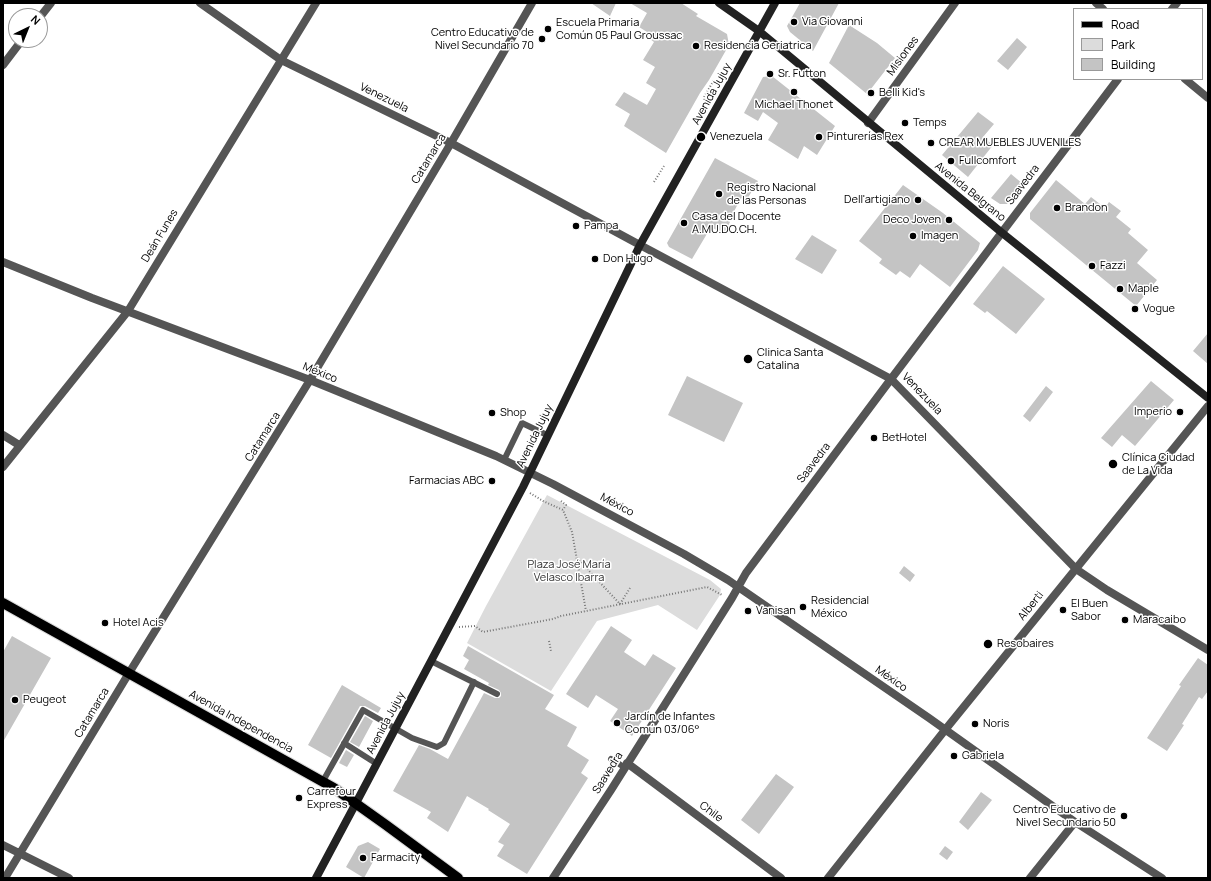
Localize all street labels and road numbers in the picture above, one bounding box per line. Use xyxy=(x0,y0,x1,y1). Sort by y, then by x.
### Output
street label: Misiones xyxy=(884,34,922,78)
street label: Avenida Jujuy xyxy=(690,61,734,127)
street label: Venezuela xyxy=(357,81,411,115)
street label: Catamarca xyxy=(409,132,449,186)
street label: Avenida Belgrano xyxy=(932,159,1008,225)
street label: Saavedra xyxy=(1004,162,1042,208)
street label: Deán Funes xyxy=(139,207,181,265)
street label: México xyxy=(301,360,339,386)
street label: Venezuela xyxy=(899,370,945,418)
street label: Avenida Jujuy xyxy=(514,402,556,470)
street label: Catamarca xyxy=(243,410,283,464)
street label: Saavedra xyxy=(795,440,833,486)
street label: México xyxy=(598,491,636,519)
street label: Alberti xyxy=(1015,589,1047,623)
street label: México xyxy=(872,663,910,695)
street label: Catamarca xyxy=(72,686,112,740)
street label: Avenida Independencia xyxy=(187,688,295,756)
street label: Avenida Jujuy xyxy=(364,690,408,756)
street label: Saavedra xyxy=(590,750,626,796)
street label: Chile xyxy=(697,799,725,825)

